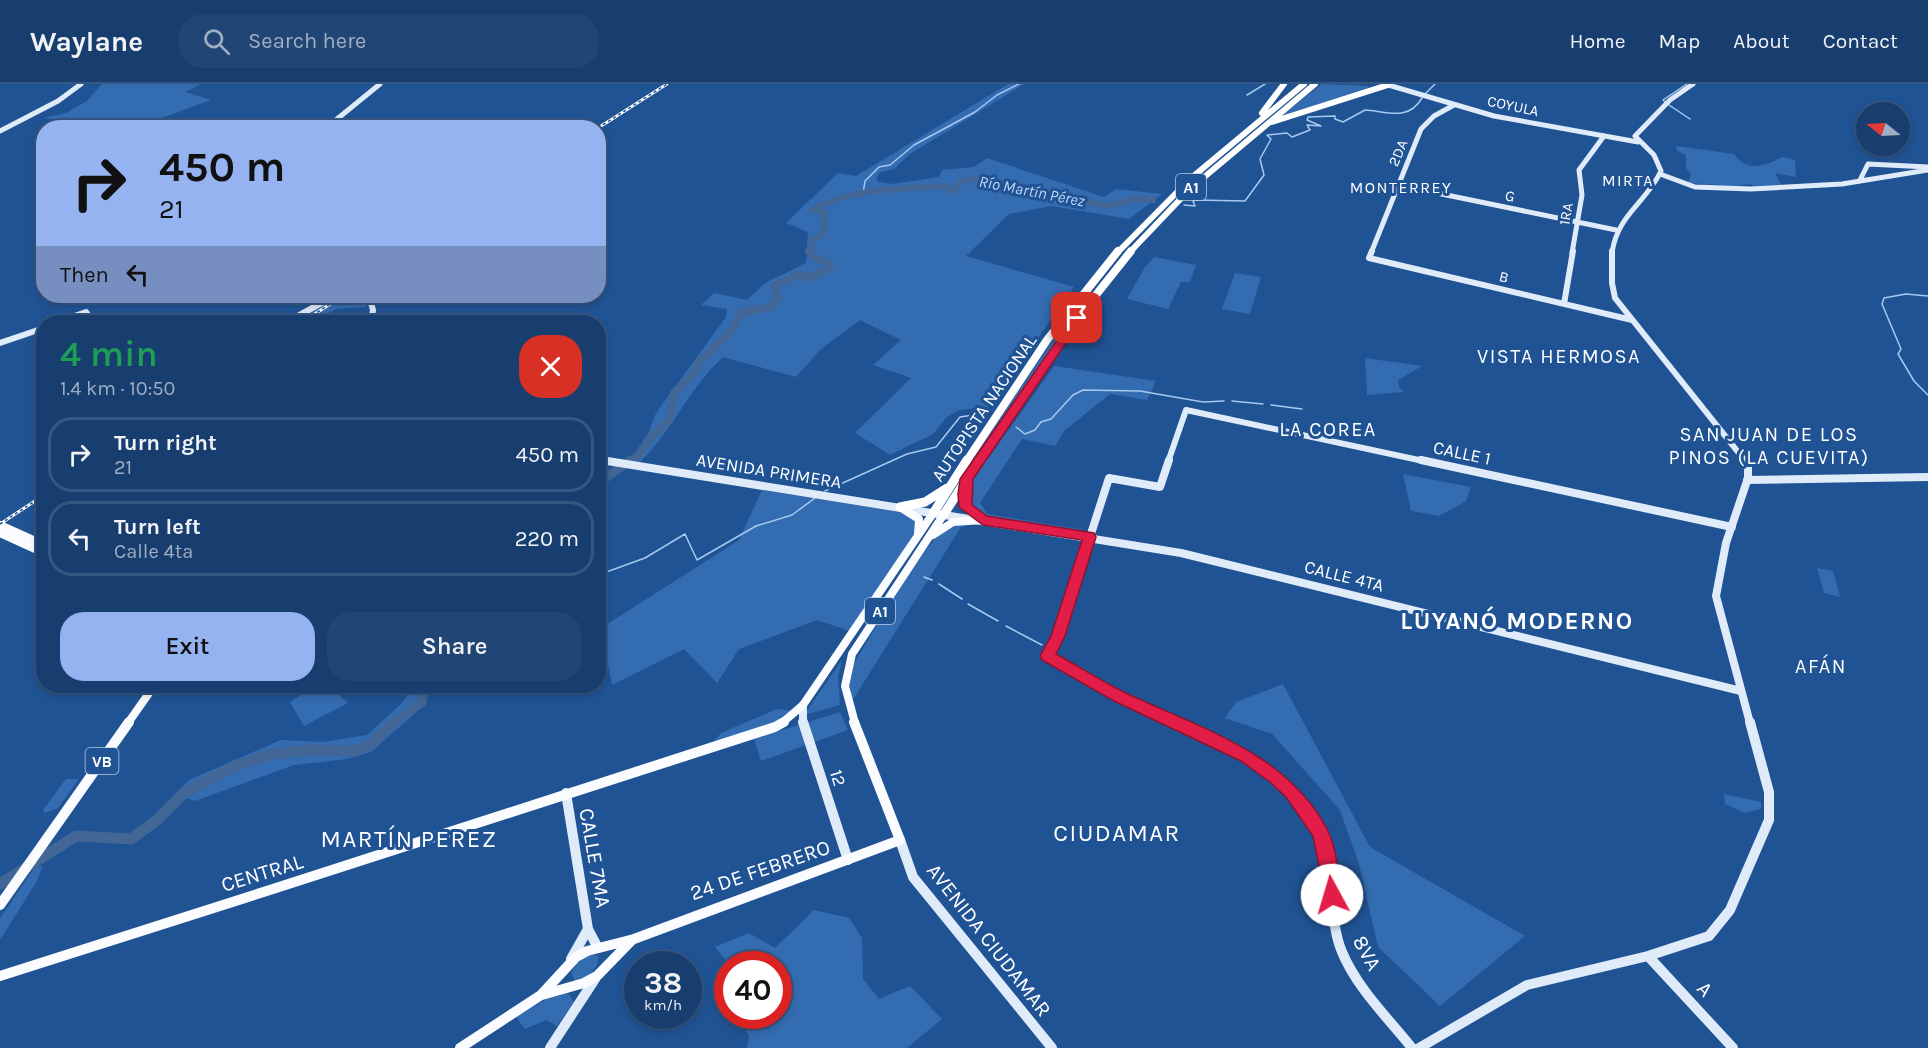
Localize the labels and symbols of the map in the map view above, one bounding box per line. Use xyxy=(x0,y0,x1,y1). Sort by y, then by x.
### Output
street label: COYULA xyxy=(1486,92,1541,120)
north arrow xyxy=(1856,102,1910,156)
street label: 2DA xyxy=(1384,137,1412,169)
water label: Río Martín Pérez xyxy=(978,171,1087,211)
district label: MIRTA xyxy=(1602,171,1654,190)
road number: A1 xyxy=(1176,174,1206,200)
district label: MONTERREY xyxy=(1350,178,1452,197)
street label: G xyxy=(1503,186,1517,206)
street label: 1RA xyxy=(1555,201,1577,227)
street label: B xyxy=(1497,267,1511,287)
pin xyxy=(1051,292,1102,343)
street label: AUTOPISTA NACIONAL xyxy=(927,330,1042,486)
district label: VISTA HERMOSA xyxy=(1477,345,1641,368)
district label: LA COREA xyxy=(1279,418,1377,441)
district label: SAN JUAN DE LOS PINOS (LA CUEVITA) xyxy=(1669,423,1870,469)
street label: CALLE 1 xyxy=(1431,436,1493,470)
street label: AVENIDA PRIMERA xyxy=(695,449,843,493)
street label: CALLE 4TA xyxy=(1302,555,1386,597)
road number: A1 xyxy=(865,598,895,624)
district label: LUYANÓ MODERNO xyxy=(1400,606,1634,635)
district label: AFÁN xyxy=(1795,654,1847,678)
road number: VB xyxy=(86,748,118,774)
street label: 12 xyxy=(825,767,851,789)
street label: CALLE 7MA xyxy=(574,806,616,910)
district label: CIUDAMAR xyxy=(1053,819,1181,847)
district label: MARTÍN PEREZ xyxy=(321,824,497,853)
street label: 24 DE FEBRERO xyxy=(687,835,833,905)
street label: CENTRAL xyxy=(218,849,306,897)
street label: AVENIDA CIUDAMAR xyxy=(922,859,1056,1021)
position arrow xyxy=(1300,863,1364,927)
street label: 8VA xyxy=(1348,931,1386,975)
speed limit sign: 40 xyxy=(714,951,792,1029)
street label: A xyxy=(1692,976,1718,1002)

